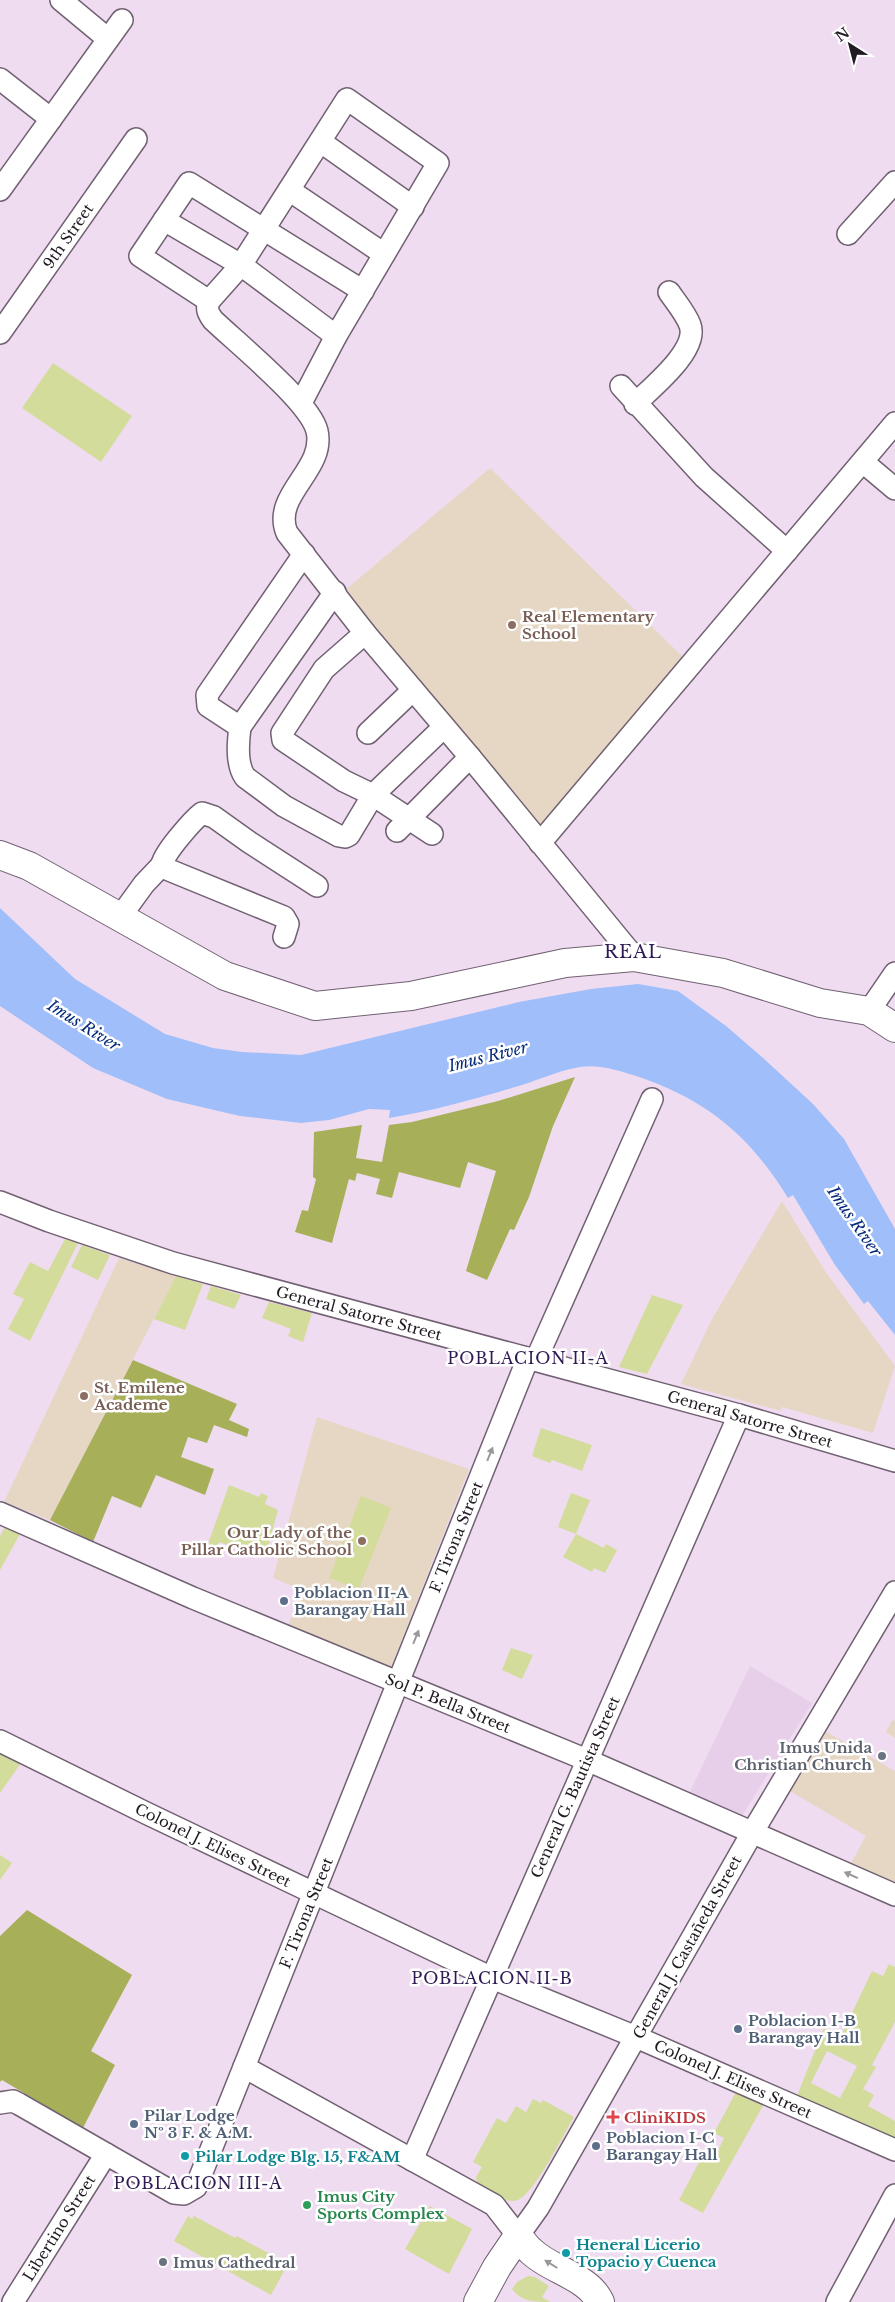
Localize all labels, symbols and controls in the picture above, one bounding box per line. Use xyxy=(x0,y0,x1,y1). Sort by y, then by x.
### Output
north arrow xyxy=(825,20,875,70)
text: N xyxy=(832,23,853,46)
street label: 9th Street xyxy=(39,200,97,272)
place label: Real Elementary School xyxy=(522,607,654,643)
marker: Real Elementary School xyxy=(506,619,518,631)
district label: REAL xyxy=(604,941,662,963)
water label: Imus River xyxy=(43,994,124,1055)
water label: Imus River xyxy=(445,1036,531,1076)
water label: Imus River xyxy=(823,1181,887,1261)
street label: General Satorre Street xyxy=(274,1282,444,1344)
district label: POBLACION II-A xyxy=(447,1348,609,1368)
place label: St. Emilene Academe xyxy=(93,1378,185,1414)
street label: General Satorre Street xyxy=(665,1386,835,1452)
marker: St. Emilene Academe xyxy=(78,1390,90,1402)
one-way arrow xyxy=(486,1447,494,1461)
street label: F. Tirona Street xyxy=(425,1478,487,1595)
place label: Our Lady of the Pillar Catholic School xyxy=(181,1523,353,1559)
marker: Our Lady of the Pillar Catholic School xyxy=(356,1535,368,1547)
place label: Poblacion II-A Barangay Hall xyxy=(294,1583,409,1619)
marker: Poblacion II-A Barangay Hall xyxy=(278,1595,290,1607)
one-way arrow xyxy=(413,1630,421,1645)
street label: Sol P. Bella Street xyxy=(383,1669,514,1737)
street label: General G. Bautista Street xyxy=(526,1693,624,1881)
place label: Imus Unida Christian Church xyxy=(734,1738,872,1774)
marker: Imus Unida Christian Church xyxy=(876,1750,888,1762)
street label: Colonel J. Elises Street xyxy=(132,1799,294,1891)
street label: General J. Castañeda Street xyxy=(629,1852,746,2042)
street label: F. Tirona Street xyxy=(275,1854,337,1971)
one-way arrow xyxy=(843,1871,858,1879)
district label: POBLACION II-B xyxy=(411,1968,573,1988)
place label: Poblacion I-B Barangay Hall xyxy=(748,2011,860,2047)
marker: Poblacion I-B Barangay Hall xyxy=(732,2023,744,2035)
street label: Colonel J. Elises Street xyxy=(651,2036,815,2123)
place label: Pilar Lodge № 3 F. & A.M. xyxy=(144,2106,253,2142)
place label: CliniKIDS xyxy=(624,2108,706,2127)
marker: CliniKIDS xyxy=(606,2110,620,2124)
marker: Pilar Lodge № 3 F. & A.M. xyxy=(128,2118,140,2130)
place label: Poblacion I-C Barangay Hall xyxy=(606,2128,718,2164)
marker: Poblacion I-C Barangay Hall xyxy=(590,2140,602,2152)
place label: Pilar Lodge Blg. 15, F&AM xyxy=(195,2147,400,2166)
marker: Pilar Lodge Blg. 15, F&AM xyxy=(179,2150,191,2162)
street label: Libertino Street xyxy=(19,2171,100,2285)
district label: POBLACION III-A xyxy=(113,2173,283,2193)
place label: Imus City Sports Complex xyxy=(317,2187,445,2223)
marker: Imus City Sports Complex xyxy=(301,2199,313,2211)
place label: Heneral Licerio Topacio y Cuenca xyxy=(576,2235,717,2271)
marker: Heneral Licerio Topacio y Cuenca xyxy=(560,2247,572,2259)
place label: Imus Cathedral xyxy=(173,2253,296,2272)
marker: Imus Cathedral xyxy=(157,2256,169,2268)
one-way arrow xyxy=(544,2259,557,2268)

